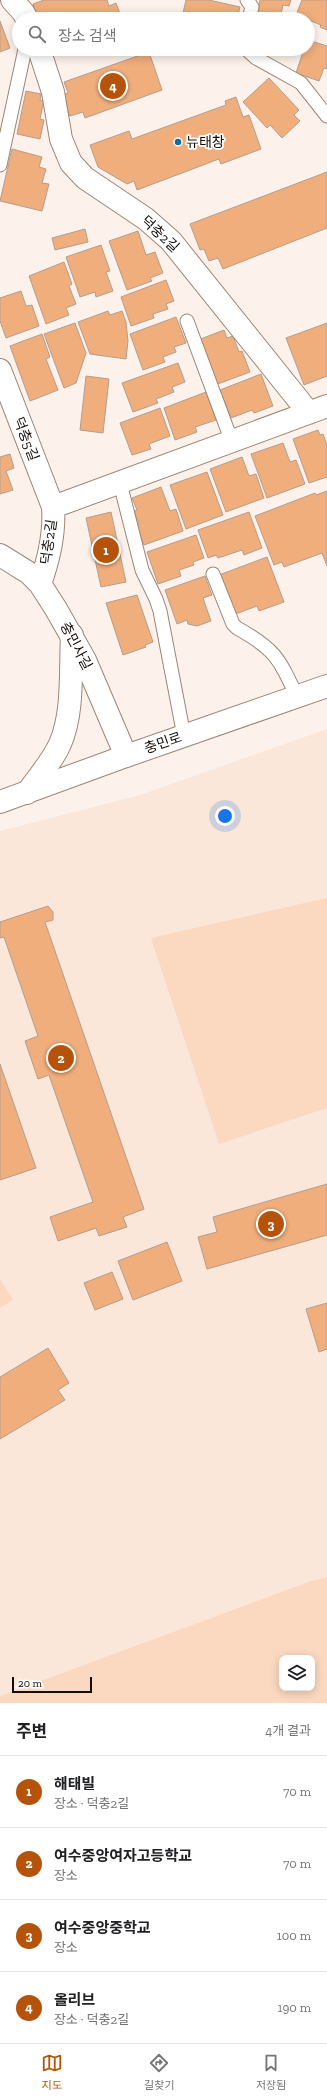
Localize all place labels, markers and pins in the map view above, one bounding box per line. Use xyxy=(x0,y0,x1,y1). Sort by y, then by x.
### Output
pin: 4 xyxy=(100,71,126,101)
place label: 뉴태창 xyxy=(186,134,225,151)
marker: 뉴태창 xyxy=(173,137,183,147)
pin: 1 xyxy=(93,535,119,565)
pin: 2 xyxy=(48,1043,74,1073)
pin: 3 xyxy=(258,1209,284,1239)

